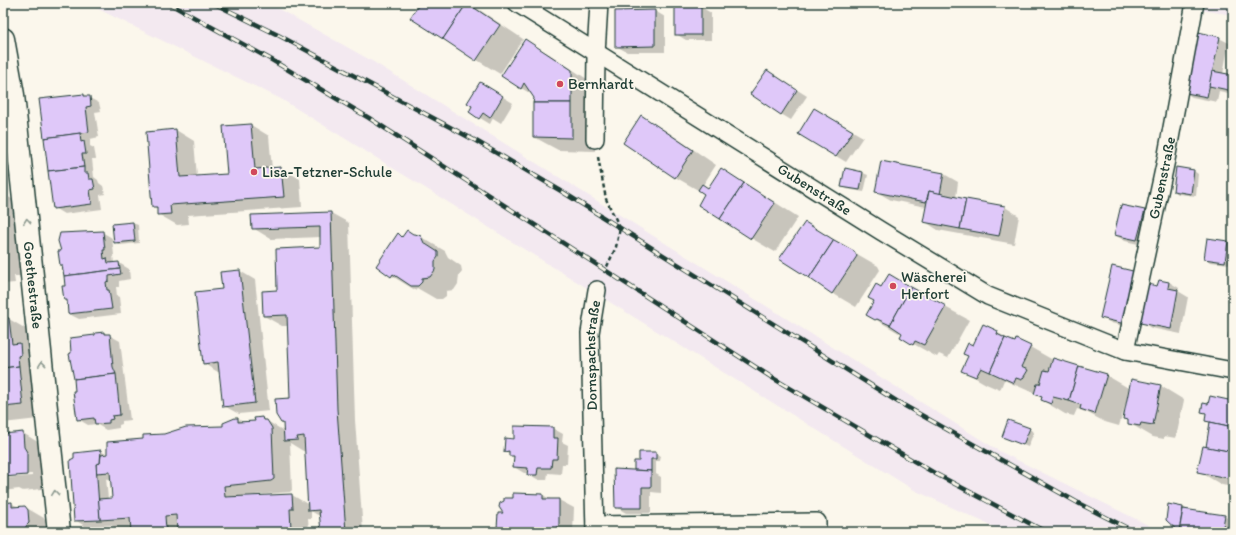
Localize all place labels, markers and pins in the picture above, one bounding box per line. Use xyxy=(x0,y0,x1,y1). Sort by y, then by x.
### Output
place label: Bernhardt xyxy=(568,75,634,93)
marker: Bernhardt xyxy=(555,79,565,89)
place label: Lisa-Tetzner-Schule xyxy=(262,163,392,181)
marker: Lisa-Tetzner-Schule xyxy=(249,167,259,177)
place label: Wäscherei Herfort xyxy=(901,268,967,303)
marker: Wäscherei Herfort xyxy=(888,281,898,291)

